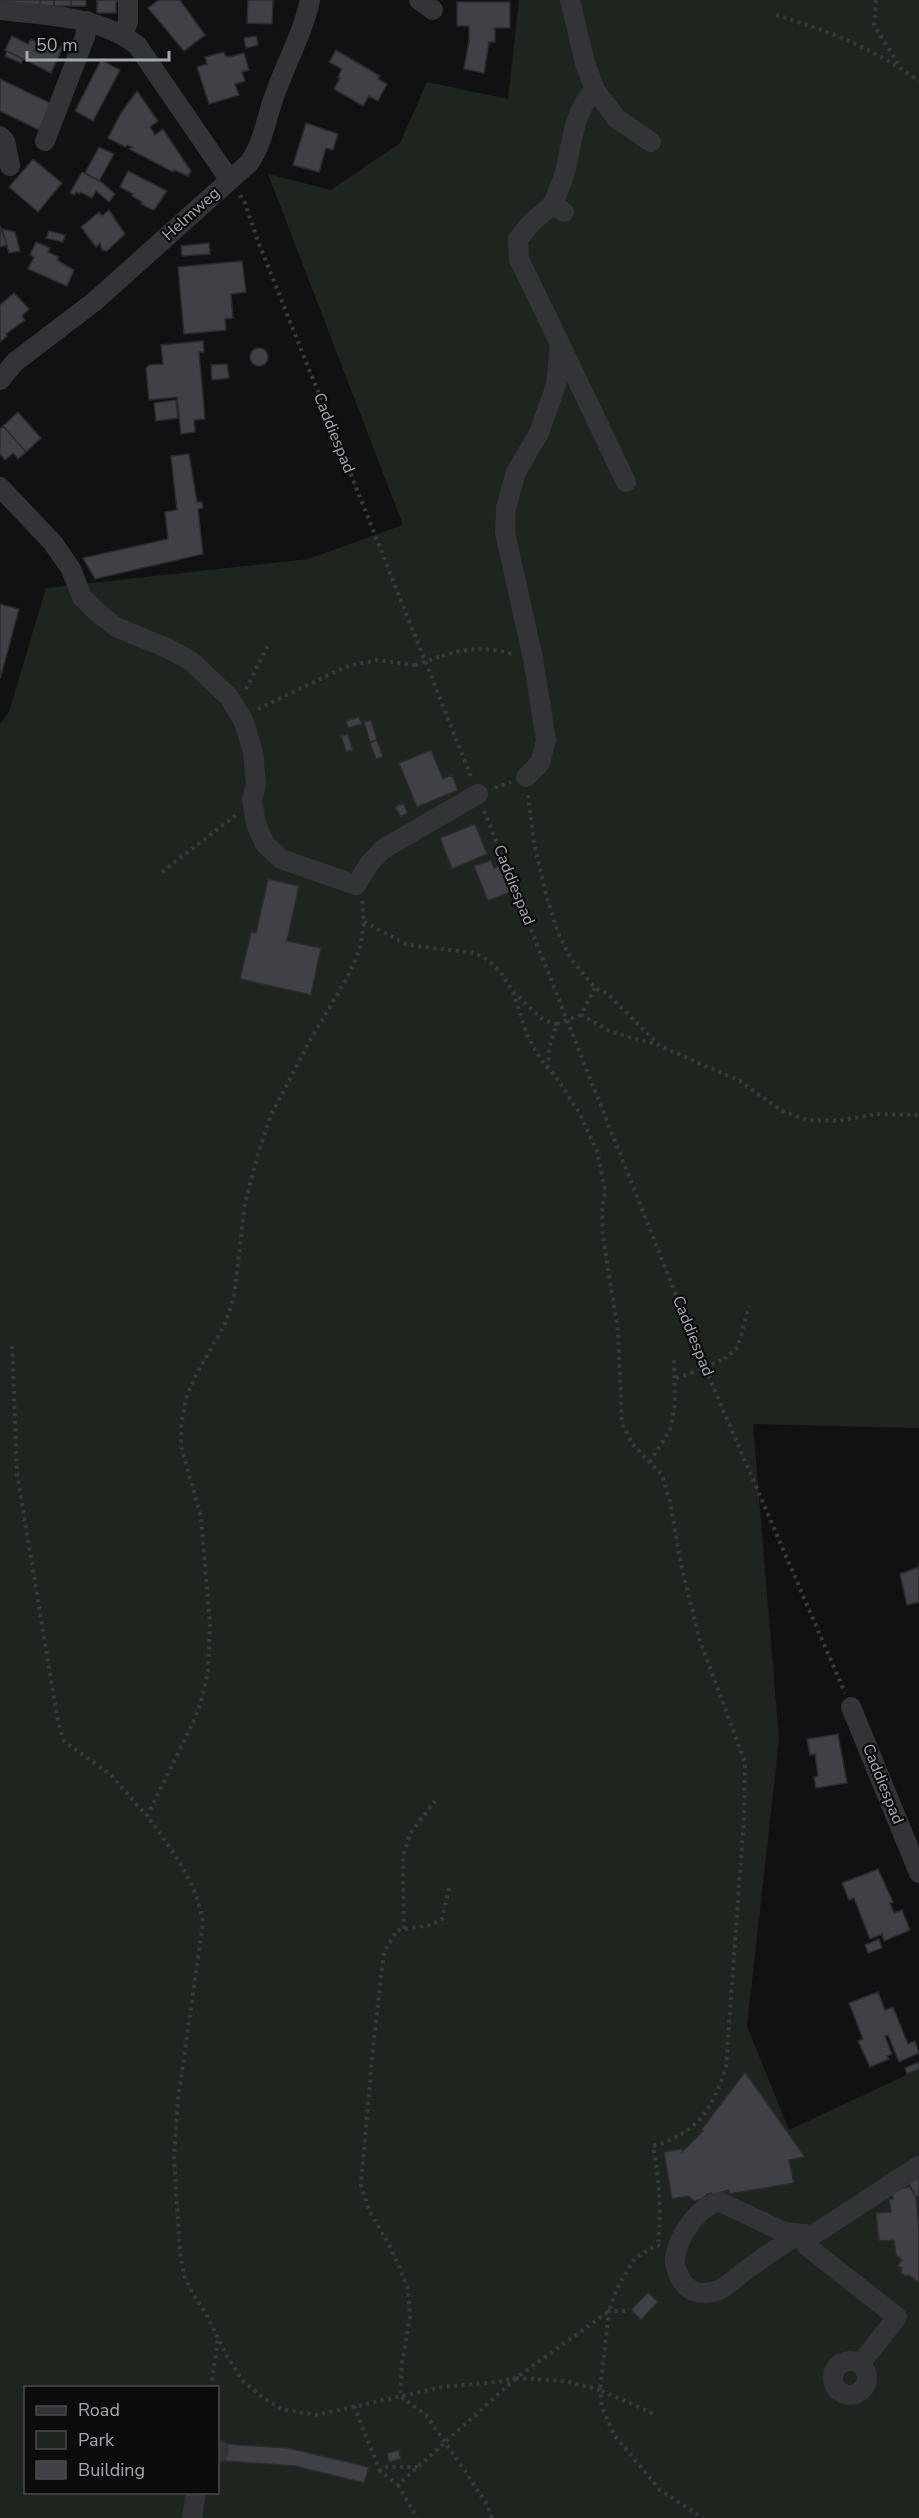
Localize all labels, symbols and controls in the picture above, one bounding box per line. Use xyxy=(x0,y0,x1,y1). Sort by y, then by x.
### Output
scale bar xyxy=(27,24,170,62)
text: 50 m xyxy=(36,33,78,57)
street label: Helmweg xyxy=(158,182,224,246)
street label: Caddiespad xyxy=(308,390,360,476)
street label: Caddiespad xyxy=(488,842,540,928)
street label: Caddiespad xyxy=(667,1293,719,1379)
street label: Caddiespad xyxy=(857,1741,909,1827)
legend xyxy=(24,2386,219,2494)
text: Road xyxy=(78,2398,120,2422)
text: Park xyxy=(78,2428,115,2452)
text: Building xyxy=(78,2458,145,2482)

